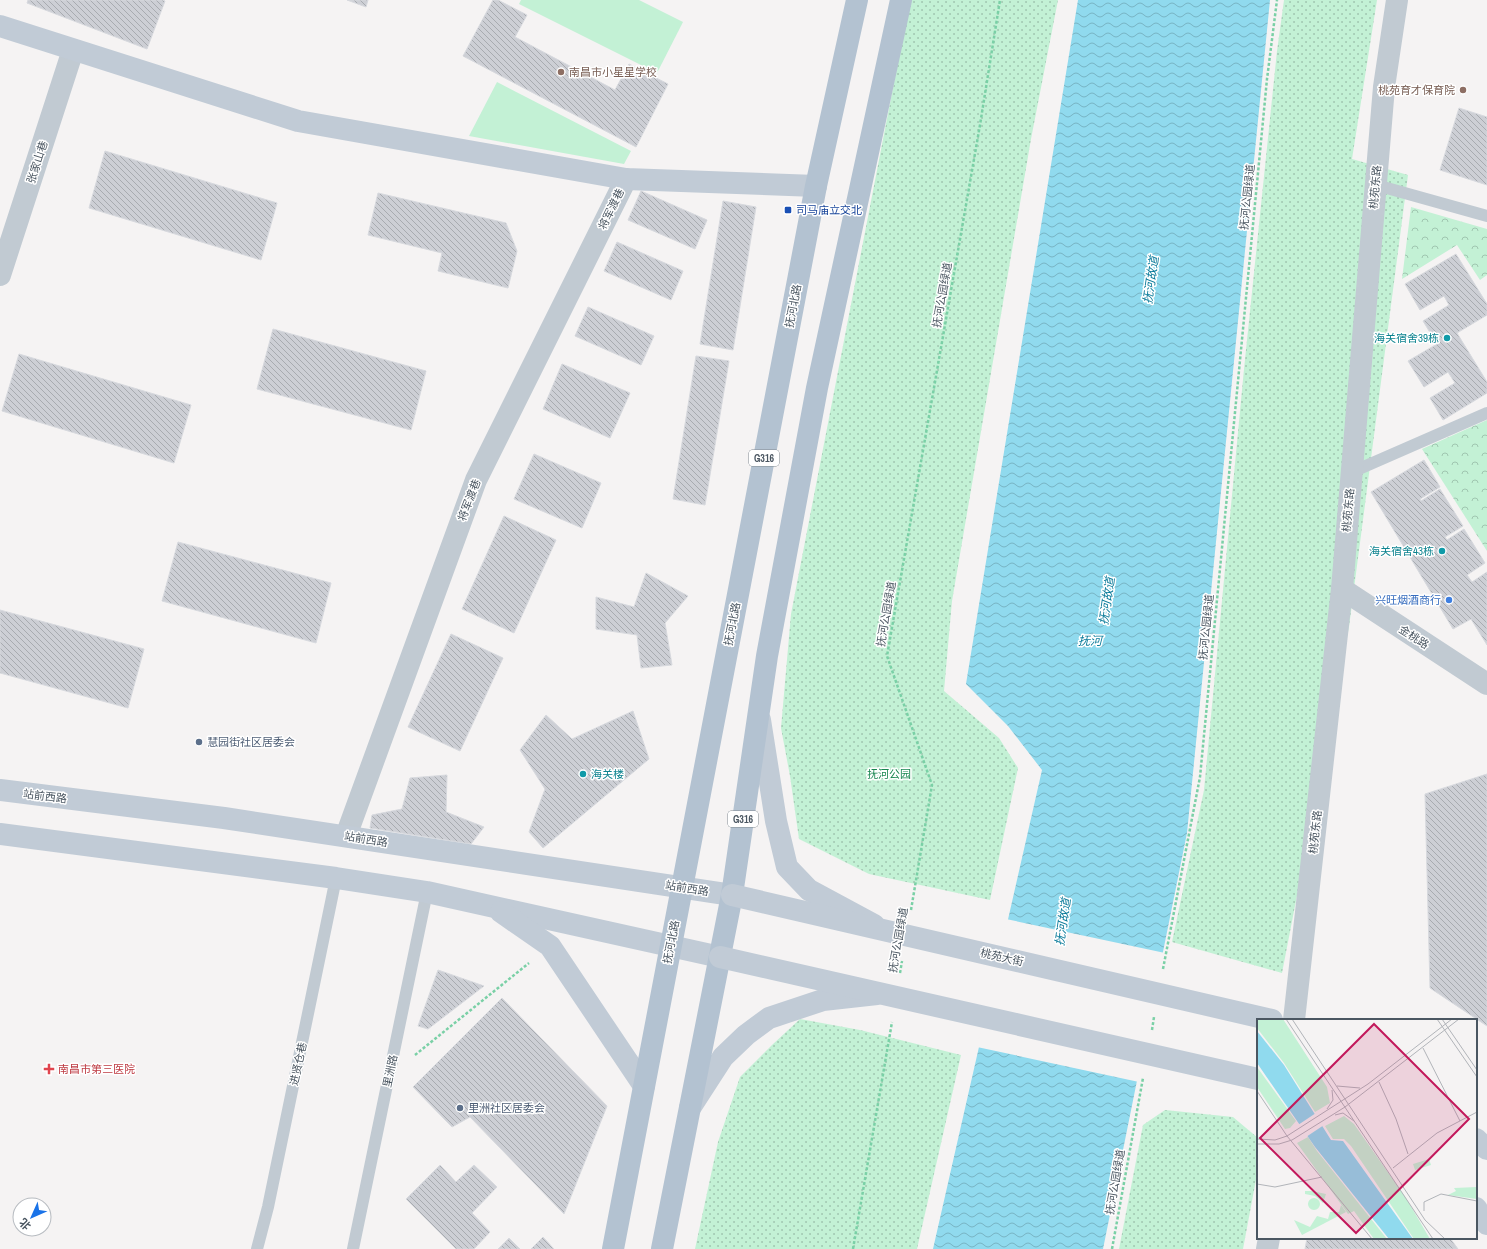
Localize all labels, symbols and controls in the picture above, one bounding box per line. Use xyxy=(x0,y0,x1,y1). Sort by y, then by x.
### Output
place label: 南昌市小星星学校 xyxy=(569,65,657,79)
marker: 南昌市小星星学校 xyxy=(556,67,566,77)
place label: 桃苑育才保育院 xyxy=(1378,83,1455,97)
marker: 桃苑育才保育院 xyxy=(1458,85,1468,95)
street label: 张家山巷 xyxy=(24,139,50,185)
street label: 抚河公园绿道 xyxy=(1237,163,1257,231)
street label: 桃苑东路 xyxy=(1366,164,1384,210)
street label: 将军渡巷 xyxy=(595,186,627,232)
place label: 司马庙立交北 xyxy=(796,203,862,217)
marker: 司马庙立交北 xyxy=(783,205,793,215)
water label: 抚河故道 xyxy=(1140,253,1163,305)
street label: 抚河公园绿道 xyxy=(929,261,955,329)
street label: 抚河北路 xyxy=(782,283,804,329)
place label: 海关宿舍39栋 xyxy=(1374,331,1439,345)
marker: 海关宿舍39栋 xyxy=(1442,333,1452,343)
road number: G316 xyxy=(749,450,779,466)
street label: 将军渡巷 xyxy=(455,477,483,523)
street label: 桃苑东路 xyxy=(1339,487,1357,533)
place label: 海关宿舍43栋 xyxy=(1369,544,1434,558)
marker: 海关宿舍43栋 xyxy=(1437,546,1447,556)
water label: 抚河故道 xyxy=(1096,574,1119,626)
street label: 抚河公园绿道 xyxy=(873,580,899,648)
street label: 抚河公园绿道 xyxy=(1196,593,1216,661)
place label: 兴旺烟酒商行 xyxy=(1375,593,1441,607)
marker: 兴旺烟酒商行 xyxy=(1444,595,1454,605)
street label: 抚河北路 xyxy=(721,601,743,647)
street label: 金桃路 xyxy=(1396,622,1432,652)
water label: 抚河 xyxy=(1078,633,1104,649)
place label: 慧园街社区居委会 xyxy=(207,735,295,749)
marker: 慧园街社区居委会 xyxy=(194,737,204,747)
place label: 海关楼 xyxy=(591,767,624,781)
park label: 抚河公园 xyxy=(867,767,911,781)
marker: 海关楼 xyxy=(578,769,588,779)
street label: 站前西路 xyxy=(22,786,68,806)
street label: 桃苑东路 xyxy=(1306,809,1324,855)
road number: G316 xyxy=(728,811,758,827)
street label: 站前西路 xyxy=(343,829,389,849)
street label: 站前西路 xyxy=(664,878,710,898)
water label: 抚河故道 xyxy=(1052,895,1075,947)
street label: 抚河公园绿道 xyxy=(885,906,911,974)
street label: 抚河北路 xyxy=(660,919,682,965)
street label: 桃苑大街 xyxy=(979,945,1025,969)
inset map xyxy=(1257,1019,1477,1239)
street label: 进贤仓巷 xyxy=(287,1041,309,1087)
street label: 里洲路 xyxy=(380,1053,400,1089)
place label: 南昌市第三医院 xyxy=(58,1062,135,1076)
marker: 南昌市第三医院 xyxy=(43,1063,55,1075)
place label: 里洲社区居委会 xyxy=(468,1101,545,1115)
marker: 里洲社区居委会 xyxy=(455,1103,465,1113)
street label: 抚河公园绿道 xyxy=(1102,1148,1128,1216)
north arrow xyxy=(12,1197,52,1237)
text: 北 xyxy=(16,1215,34,1233)

